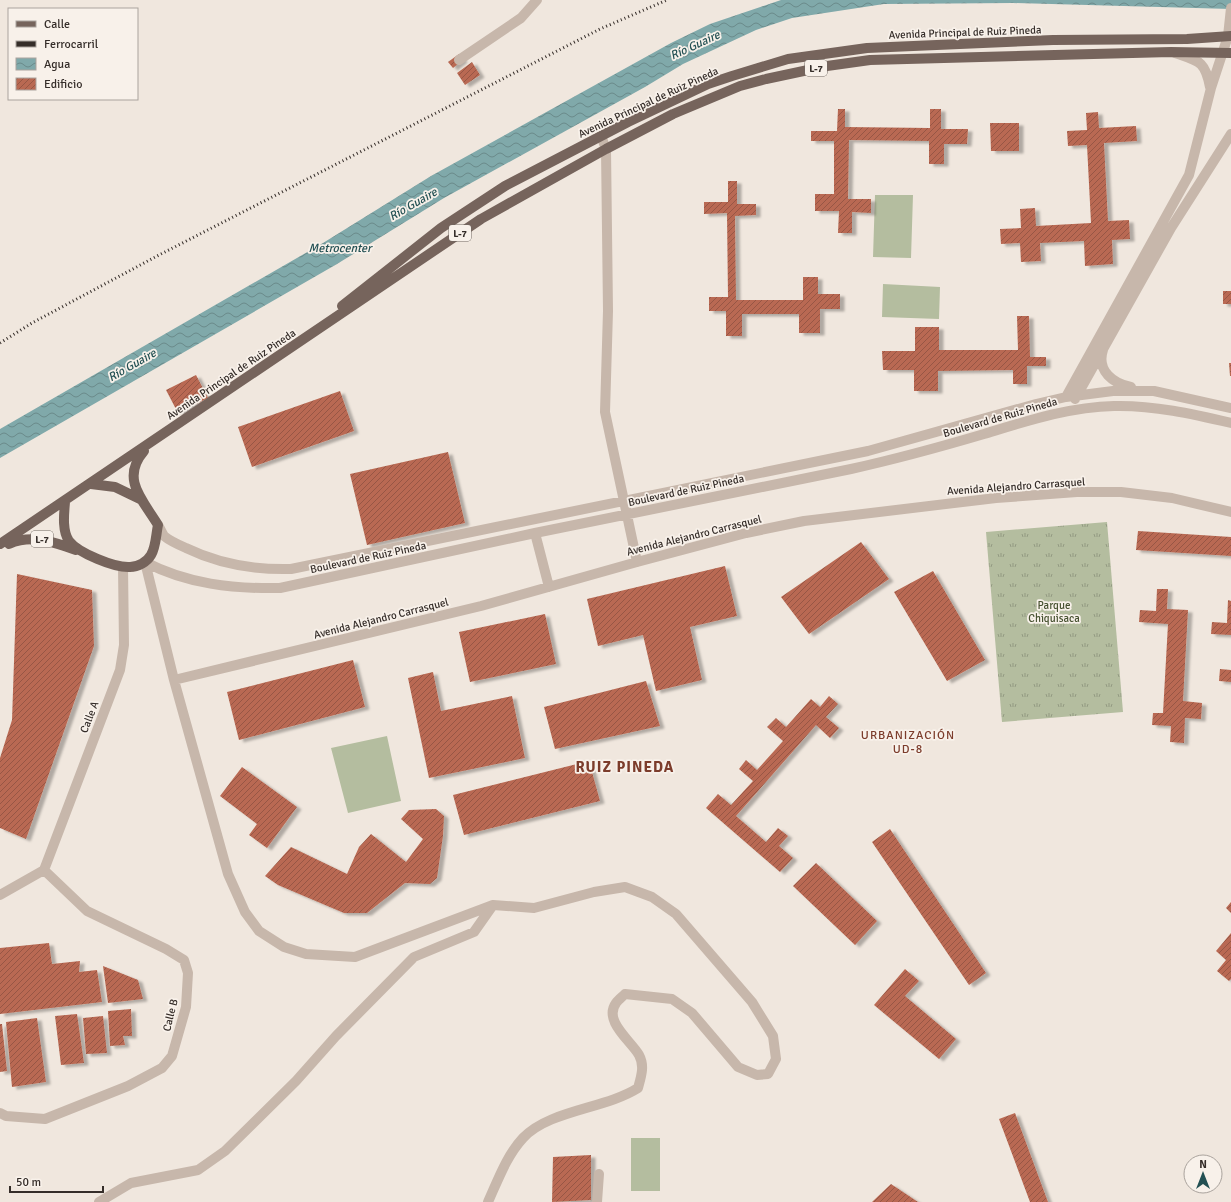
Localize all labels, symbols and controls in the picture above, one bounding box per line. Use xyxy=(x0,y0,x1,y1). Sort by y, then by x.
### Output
legend xyxy=(8,8,138,100)
text: Calle xyxy=(44,17,70,32)
street label: Avenida Principal de Ruiz Pineda xyxy=(888,23,1042,42)
water label: Río Guaire xyxy=(668,27,723,63)
text: Ferrocarril xyxy=(44,37,99,52)
text: Agua xyxy=(44,57,70,72)
road number: L-7 xyxy=(805,60,827,76)
street label: Avenida Principal de Ruiz Pineda xyxy=(576,64,721,141)
text: Edificio xyxy=(44,77,82,92)
water label: Río Guaire xyxy=(386,184,441,224)
road number: L-7 xyxy=(449,225,471,241)
water label: Metrocenter xyxy=(309,241,373,256)
street label: Avenida Principal de Ruiz Pineda xyxy=(164,326,299,423)
water label: Río Guaire xyxy=(105,345,160,385)
street label: Boulevard de Ruiz Pineda xyxy=(942,395,1059,440)
street label: Boulevard de Ruiz Pineda xyxy=(627,472,746,509)
street label: Avenida Alejandro Carrasquel xyxy=(946,475,1086,498)
street label: Avenida Alejandro Carrasquel xyxy=(625,512,763,559)
road number: L-7 xyxy=(31,531,53,547)
street label: Boulevard de Ruiz Pineda xyxy=(309,539,428,576)
street label: Avenida Alejandro Carrasquel xyxy=(312,595,450,642)
park label: Parque Chiquisaca xyxy=(1028,599,1080,625)
street label: Calle A xyxy=(77,699,102,735)
district label: URBANIZACIÓN UD-8 xyxy=(861,728,955,757)
district label: RUIZ PINEDA xyxy=(576,758,674,776)
street label: Calle B xyxy=(160,997,181,1033)
north arrow xyxy=(1183,1154,1223,1194)
text: N xyxy=(1199,1158,1207,1171)
scale bar xyxy=(10,1168,103,1194)
text: 50 m xyxy=(16,1175,41,1190)

